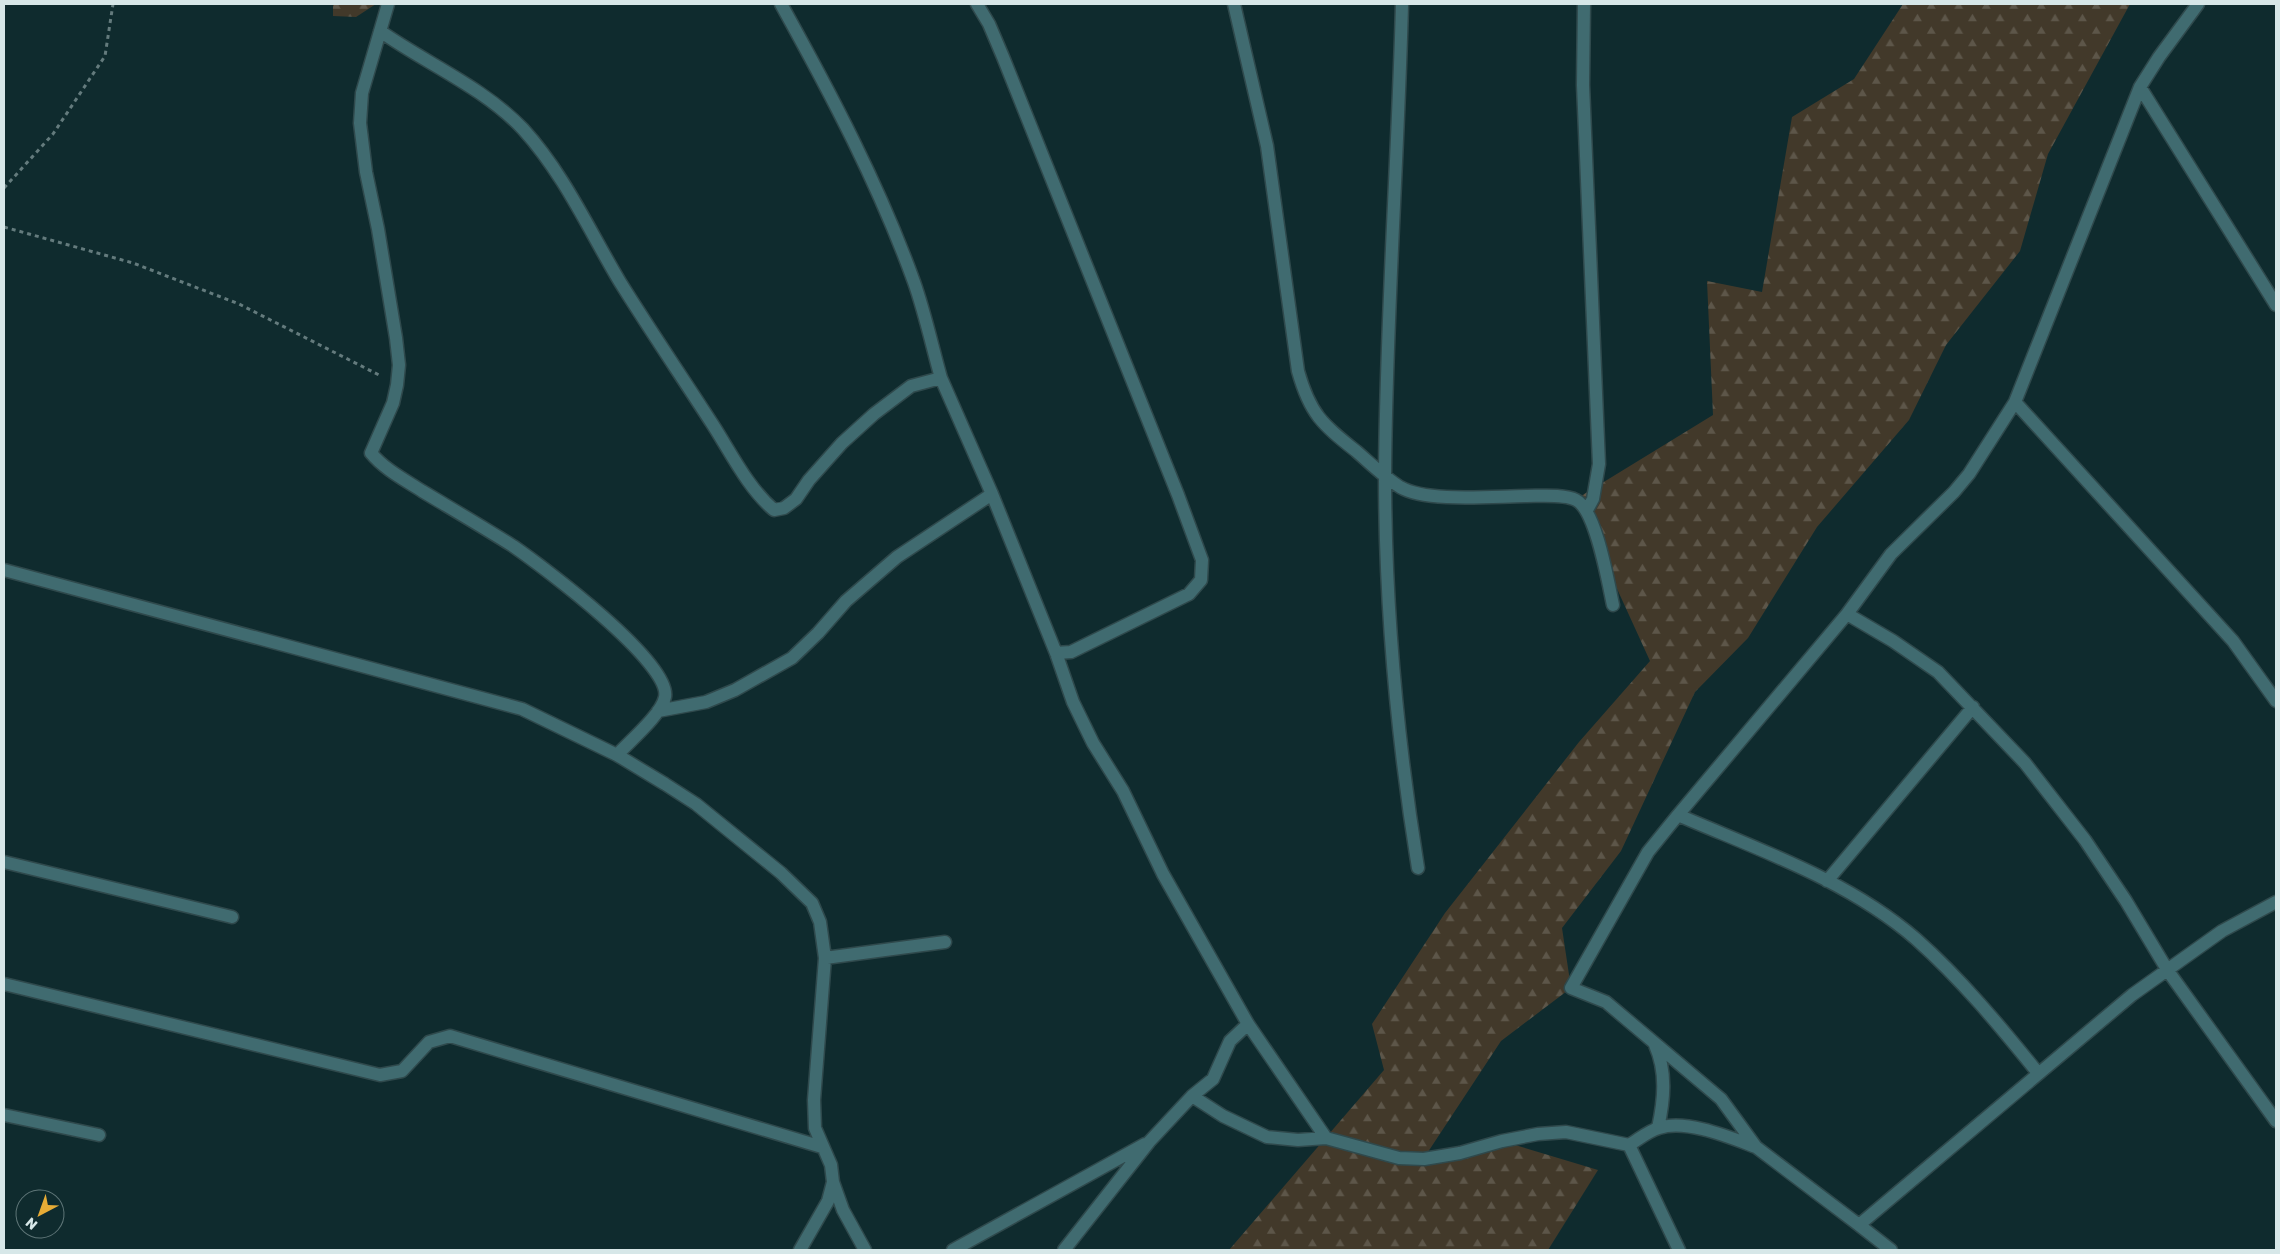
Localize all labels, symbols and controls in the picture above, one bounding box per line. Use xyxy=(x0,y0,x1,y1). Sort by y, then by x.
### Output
north arrow xyxy=(15,1189,65,1239)
text: N xyxy=(22,1214,41,1233)

